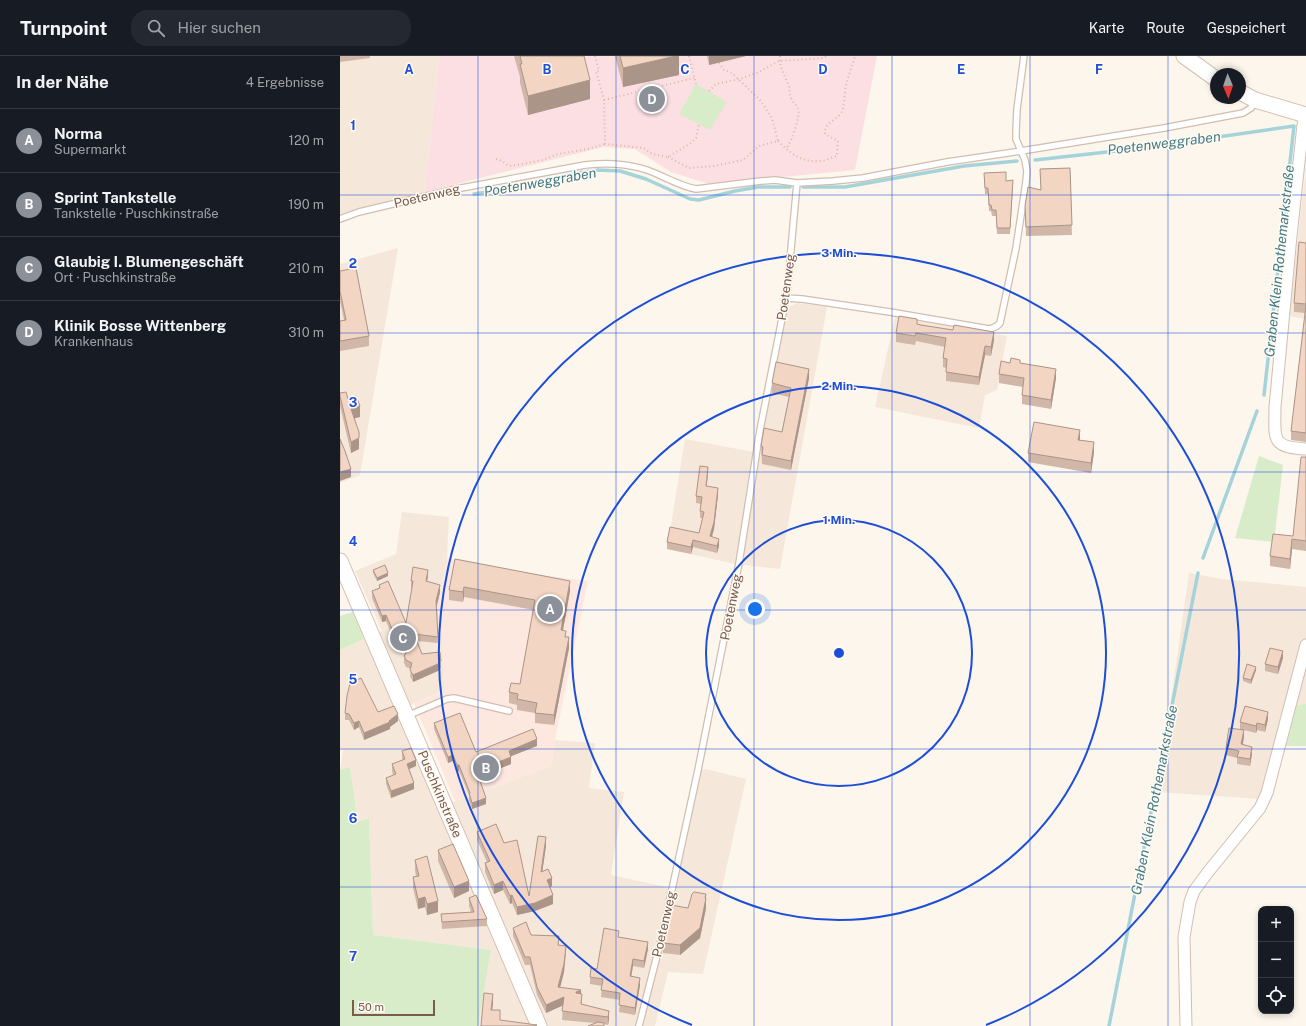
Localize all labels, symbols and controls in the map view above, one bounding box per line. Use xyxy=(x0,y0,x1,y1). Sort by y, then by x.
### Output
search box xyxy=(131,10,411,46)
text: Turnpoint xyxy=(20,17,107,39)
icon: search xyxy=(145,17,167,39)
text: Hier suchen xyxy=(177,19,261,36)
text: Karte xyxy=(1089,20,1124,36)
text: Route xyxy=(1146,20,1185,36)
text: Gespeichert xyxy=(1207,20,1286,36)
text: A xyxy=(404,62,414,77)
text: B xyxy=(543,62,552,77)
text: C xyxy=(680,62,690,77)
text: D xyxy=(818,62,828,77)
text: E xyxy=(957,62,965,77)
text: F xyxy=(1095,62,1103,77)
north arrow xyxy=(1210,68,1246,104)
text: In der Nähe xyxy=(16,72,109,92)
text: 4 Ergebnisse xyxy=(246,75,324,90)
pin: D xyxy=(639,84,665,114)
text: 1 xyxy=(350,118,356,133)
text: Norma xyxy=(54,125,102,142)
water label: Poetenweggraben xyxy=(1106,128,1222,158)
text: A xyxy=(24,133,34,148)
text: 120 m xyxy=(289,133,324,148)
text: Supermarkt xyxy=(54,142,126,157)
water label: Poetenweggraben xyxy=(483,164,598,200)
water label: Graben Klein Rothemarkstraße xyxy=(1261,164,1297,358)
street label: Poetenweg xyxy=(392,181,462,211)
text: Sprint Tankstelle xyxy=(54,189,176,206)
text: B xyxy=(25,197,33,212)
text: 190 m xyxy=(288,197,324,212)
text: Tankstelle · Puschkinstraße xyxy=(54,206,219,221)
text: 3 Min. xyxy=(821,246,857,260)
text: Glaubig I. Blumengeschäft xyxy=(54,253,244,270)
street label: Poetenweg xyxy=(774,253,798,321)
text: 2 xyxy=(349,256,357,271)
text: C xyxy=(24,261,34,276)
text: 210 m xyxy=(289,261,324,276)
text: Ort · Puschkinstraße xyxy=(54,270,176,285)
text: Klinik Bosse Wittenberg xyxy=(54,317,226,334)
text: D xyxy=(24,325,34,340)
text: 310 m xyxy=(288,325,324,340)
text: Krankenhaus xyxy=(54,334,133,349)
text: 2 Min. xyxy=(822,379,856,393)
text: 3 xyxy=(349,395,358,410)
text: 1 Min. xyxy=(823,513,855,527)
text: 4 xyxy=(349,534,358,549)
street label: Poetenweg xyxy=(717,572,745,642)
pin: A xyxy=(537,594,563,624)
your location xyxy=(745,599,765,619)
pin: C xyxy=(390,623,416,653)
centre of rings xyxy=(832,646,846,660)
text: 5 xyxy=(349,672,358,687)
water label: Graben Klein Rothemarkstraße xyxy=(1128,703,1180,896)
street label: Puschkinstraße xyxy=(415,748,465,840)
pin: B xyxy=(473,753,499,783)
text: 6 xyxy=(349,811,358,826)
street label: Poetenweg xyxy=(649,889,679,959)
map controls xyxy=(1258,906,1294,1014)
button: + xyxy=(1258,906,1294,942)
button: − xyxy=(1258,942,1294,978)
text: 7 xyxy=(349,949,357,964)
button: locate xyxy=(1258,978,1294,1014)
scale bar xyxy=(352,998,435,1017)
text: 50 m xyxy=(358,1001,384,1013)

